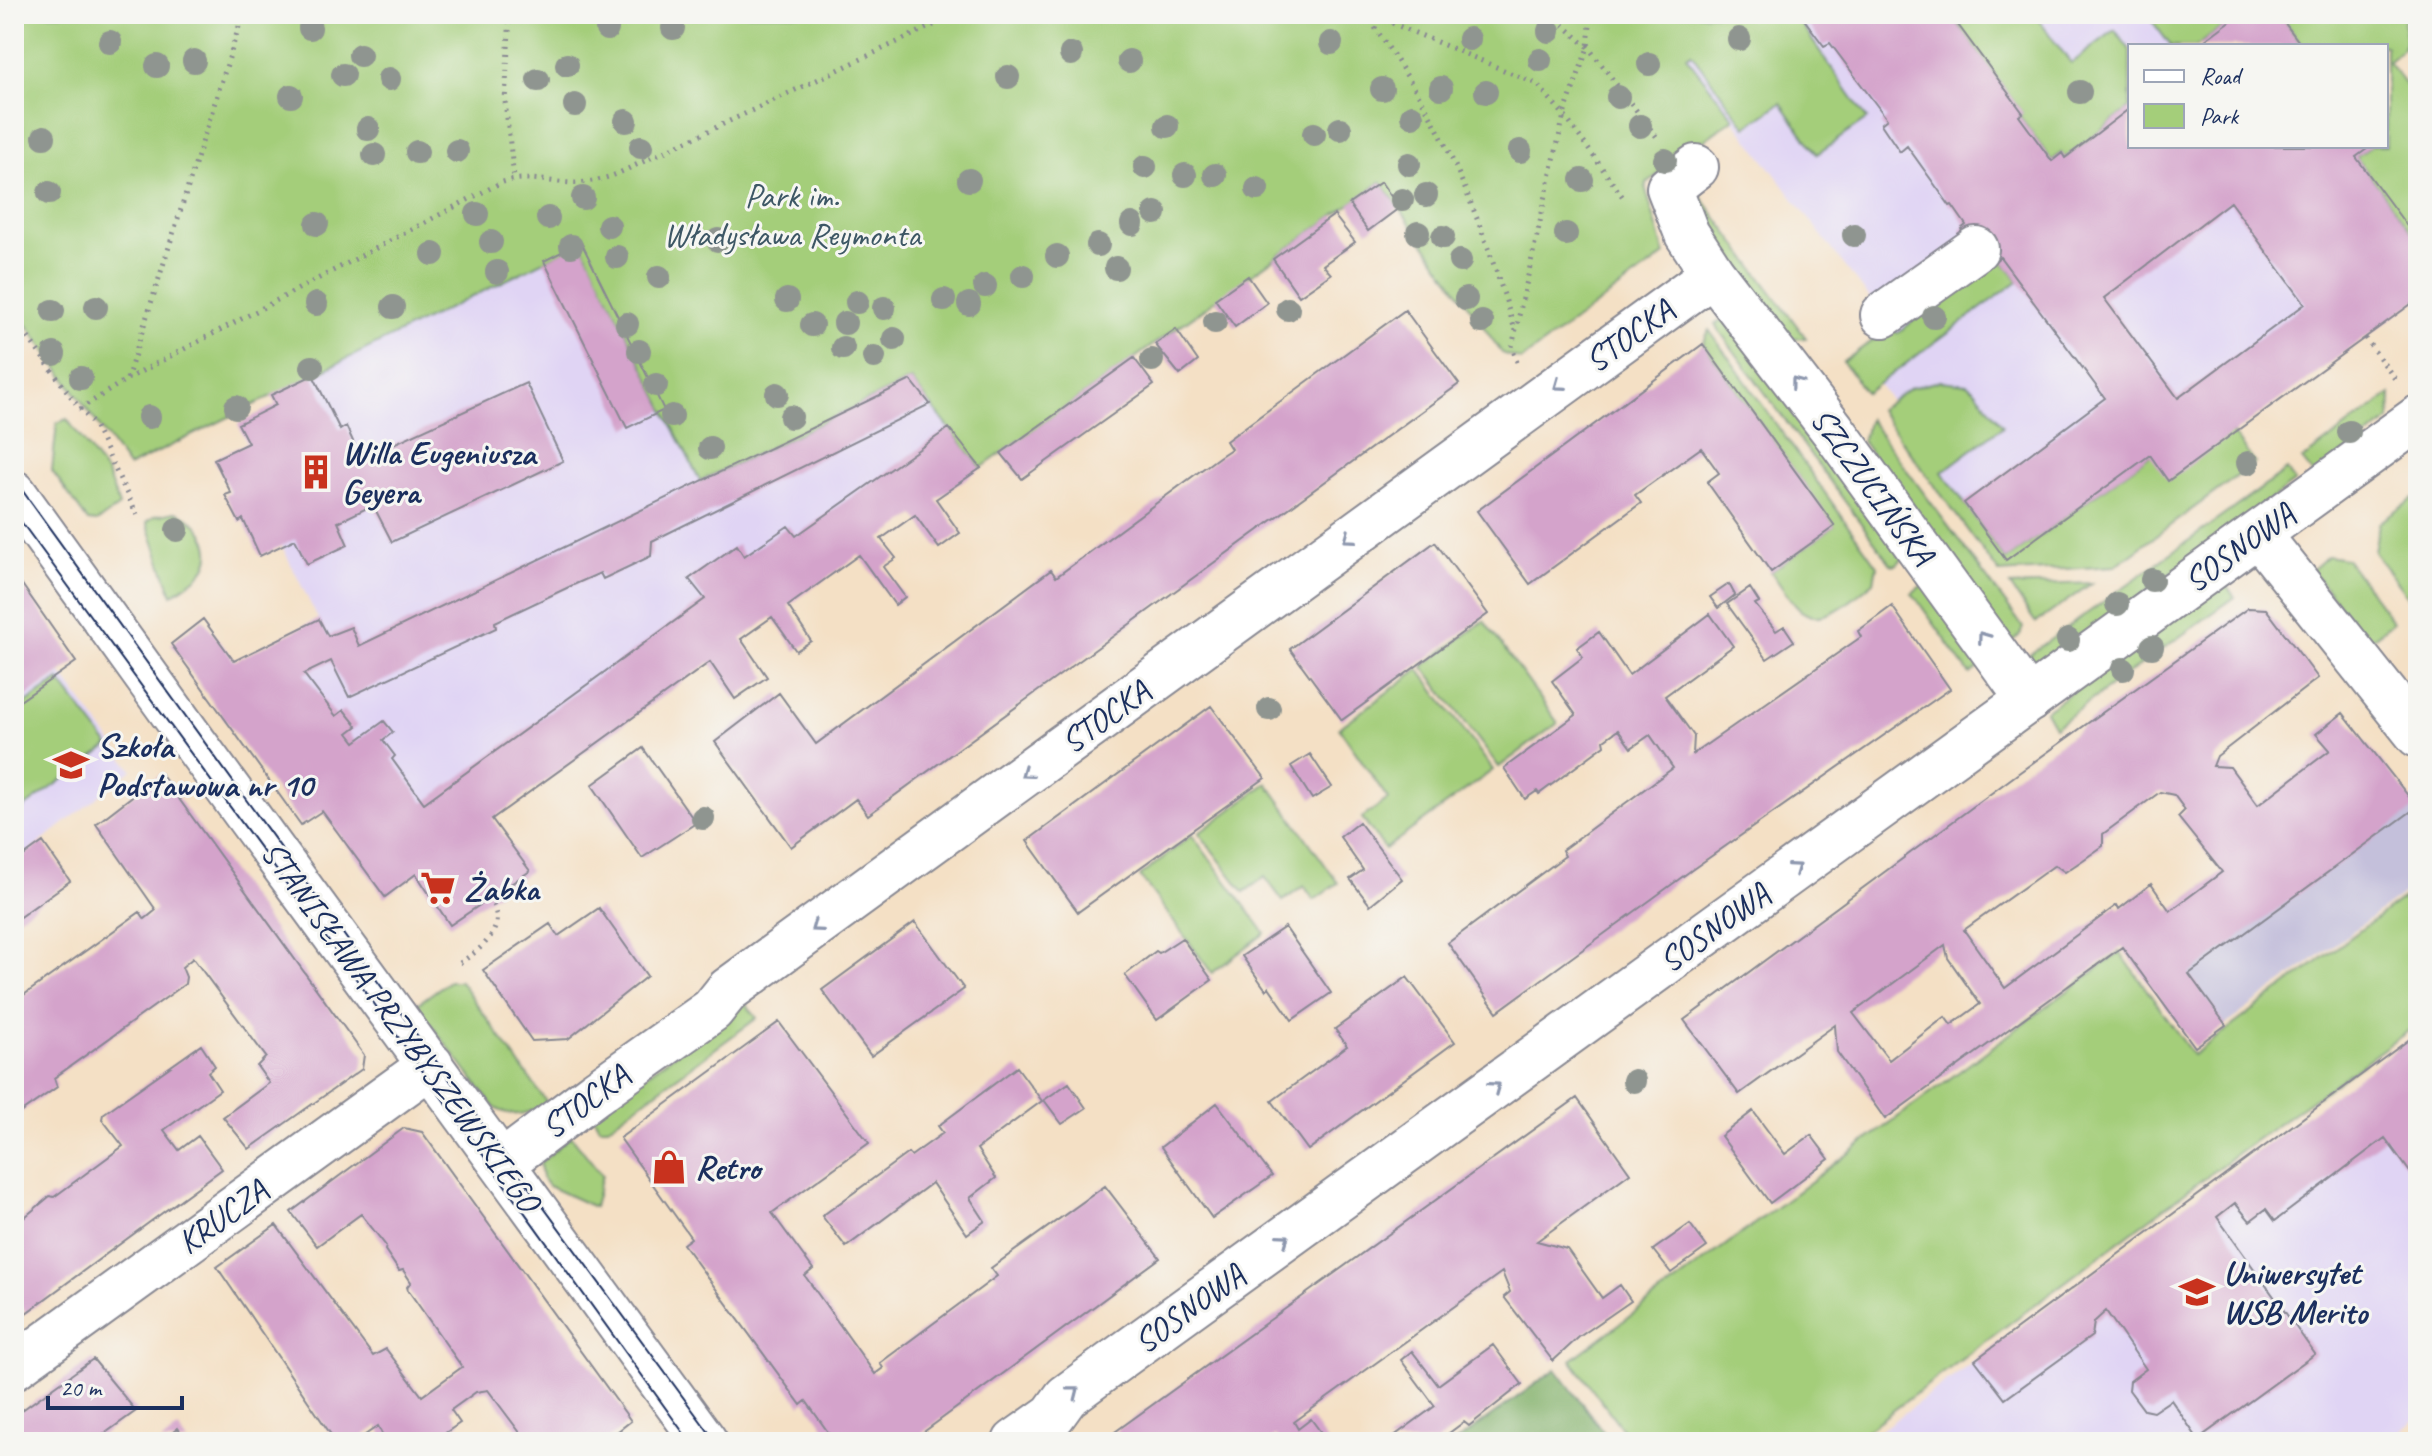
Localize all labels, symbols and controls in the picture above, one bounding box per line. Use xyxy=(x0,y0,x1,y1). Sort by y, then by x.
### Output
legend xyxy=(2128,44,2388,148)
text: Road xyxy=(2200,61,2244,91)
text: Park xyxy=(2200,101,2240,131)
park label: Park im. Władysława Reymonta xyxy=(664,174,923,256)
street label: STOCKA xyxy=(1576,288,1683,382)
one-way arrow xyxy=(1554,376,1568,390)
one-way arrow xyxy=(1792,376,1806,390)
street label: SZCZUCIŃSKA xyxy=(1802,399,1946,575)
place label: Willa Eugeniusza Geyera xyxy=(342,431,538,513)
building icon: Willa Eugeniusza Geyera xyxy=(297,453,335,491)
street label: SOSNOWA xyxy=(2175,492,2304,602)
one-way arrow xyxy=(1344,529,1358,543)
one-way arrow xyxy=(1978,631,1992,646)
street label: STOCKA xyxy=(1052,669,1159,763)
place label: Szkoła Podstawowa nr 10 xyxy=(97,724,316,806)
school or university icon: Szkoła Podstawowa nr 10 xyxy=(52,746,90,784)
one-way arrow xyxy=(1020,764,1034,778)
street label: STANISŁAWA PRZYBYSZEWSKIEGO xyxy=(252,832,552,1223)
one-way arrow xyxy=(1787,863,1801,878)
place label: Żabka xyxy=(464,867,542,910)
supermarket icon: Żabka xyxy=(419,869,457,907)
street label: SOSNOWA xyxy=(1650,872,1779,982)
one-way arrow xyxy=(810,917,824,931)
street label: STOCKA xyxy=(532,1053,638,1148)
one-way arrow xyxy=(1486,1082,1500,1097)
place label: Retro xyxy=(695,1146,764,1189)
shop icon: Retro xyxy=(650,1148,688,1186)
street label: KRUCZA xyxy=(168,1168,276,1263)
one-way arrow xyxy=(1275,1234,1290,1249)
place label: Uniwersytet WSB Merito xyxy=(2223,1251,2370,1333)
street label: SOSNOWA xyxy=(1125,1253,1254,1363)
school or university icon: Uniwersytet WSB Merito xyxy=(2178,1273,2216,1311)
scale bar xyxy=(48,1360,182,1410)
text: 20 m xyxy=(60,1373,103,1403)
one-way arrow xyxy=(1065,1388,1080,1402)

